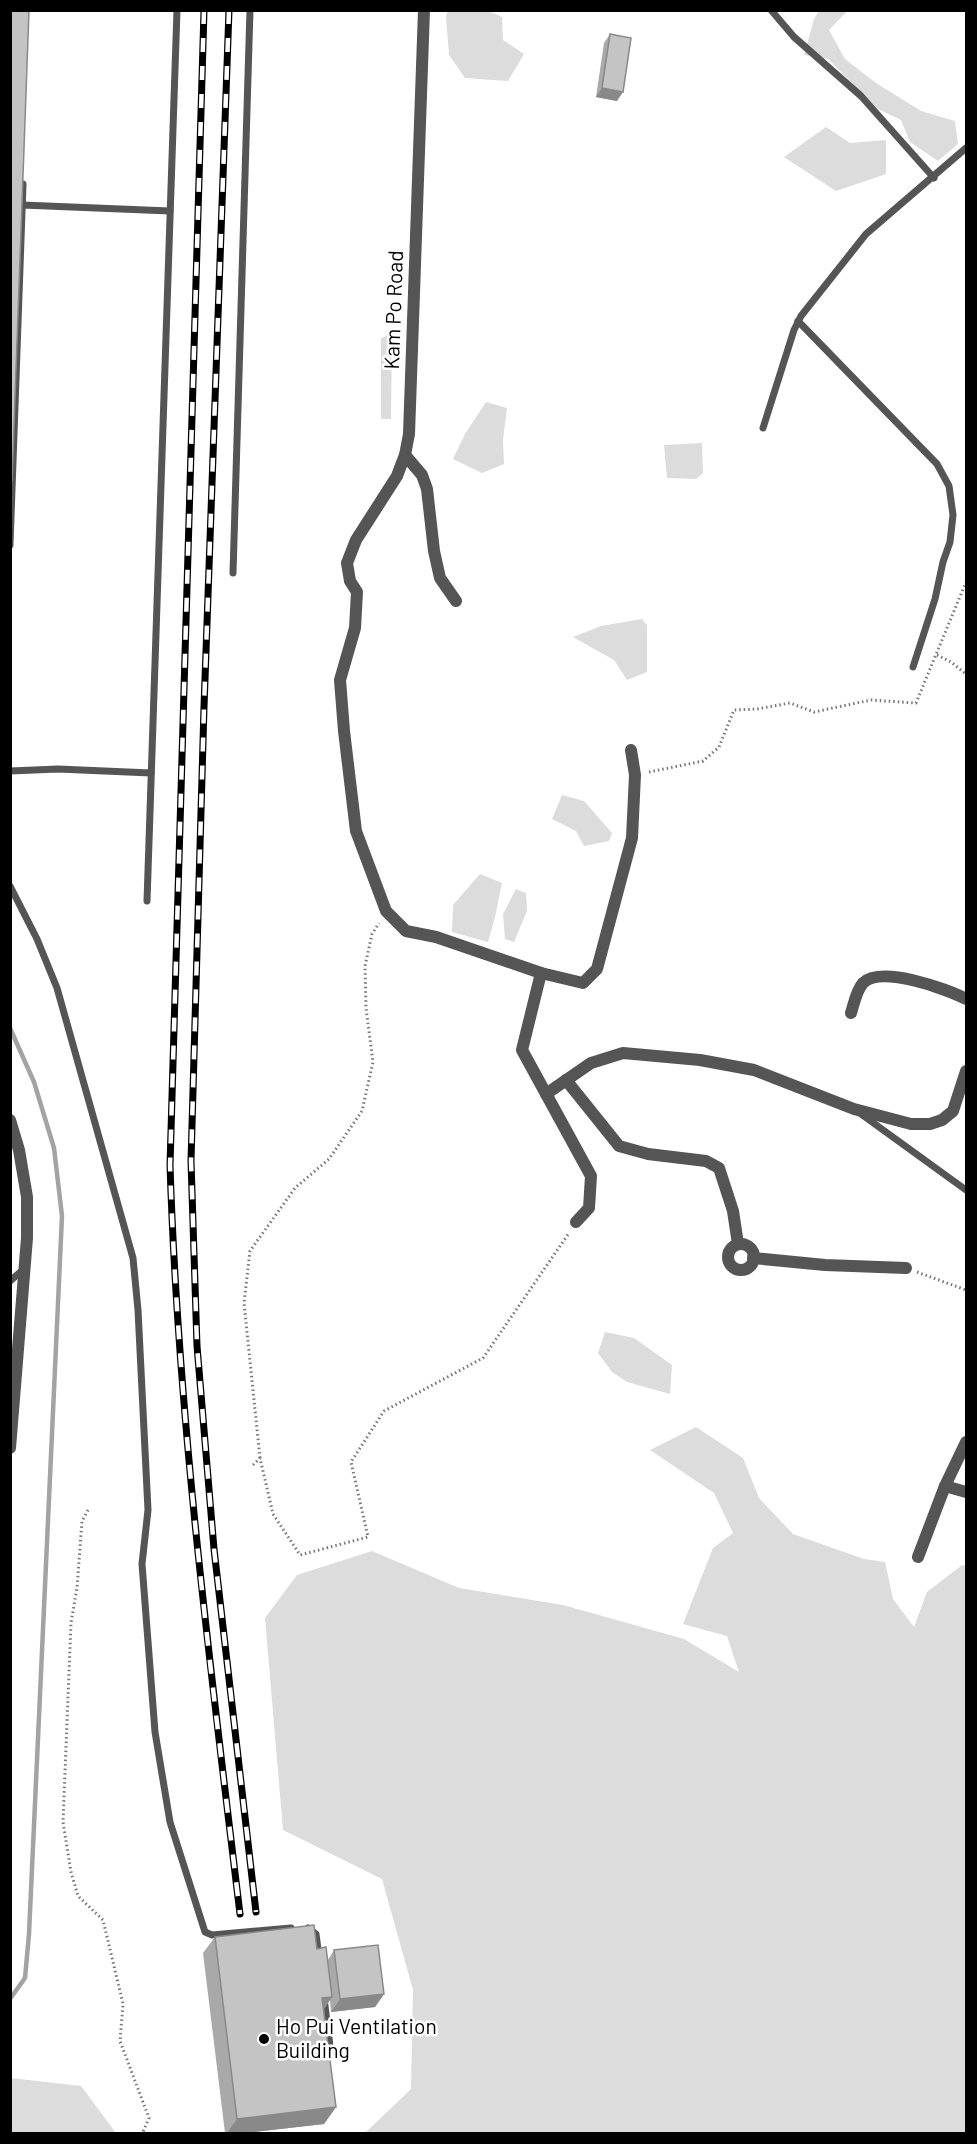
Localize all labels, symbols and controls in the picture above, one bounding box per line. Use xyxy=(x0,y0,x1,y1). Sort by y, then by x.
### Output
street label: Kam Po Road xyxy=(378,250,407,370)
place label: Ho Pui Ventilation Building xyxy=(276,2013,437,2062)
marker: Ho Pui Ventilation Building xyxy=(257,2032,271,2046)

